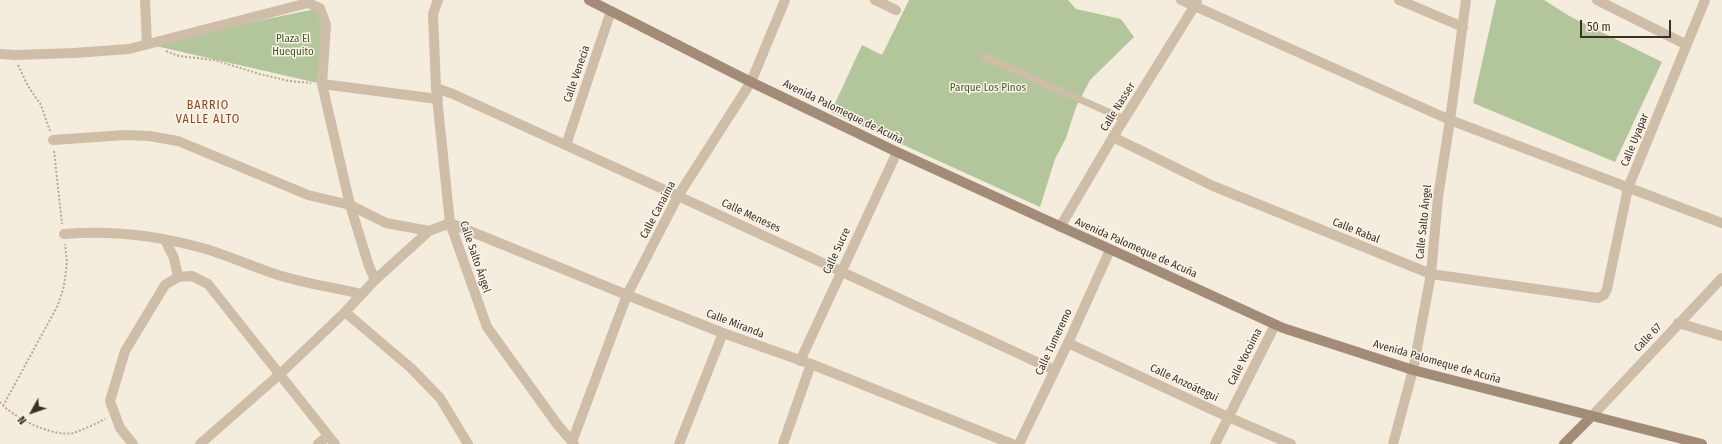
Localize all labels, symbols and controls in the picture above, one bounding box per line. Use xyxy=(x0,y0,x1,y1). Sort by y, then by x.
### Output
scale bar xyxy=(1582,12,1673,38)
text: 50 m xyxy=(1587,20,1611,34)
park label: Plaza El Huequito xyxy=(272,32,314,58)
street label: Calle Venecia xyxy=(561,44,593,104)
street label: Avenida Palomeque de Acuña xyxy=(781,77,905,147)
street label: Calle Nasser xyxy=(1098,80,1138,134)
park label: Parque Los Pinos xyxy=(950,81,1026,95)
district label: BARRIO VALLE ALTO xyxy=(176,99,240,127)
street label: Calle Uyapar xyxy=(1618,112,1652,168)
street label: Calle Canaima xyxy=(637,179,679,241)
street label: Calle Salto Ángel xyxy=(1414,184,1434,260)
street label: Calle Meneses xyxy=(719,197,783,235)
street label: Avenida Palomeque de Acuña xyxy=(1073,215,1199,281)
street label: Calle Rabal xyxy=(1330,216,1382,246)
street label: Calle Salto Ángel xyxy=(457,219,493,295)
street label: Calle Sucre xyxy=(821,226,853,276)
street label: Calle Miranda xyxy=(704,307,766,341)
street label: Calle Tumeremo xyxy=(1033,307,1075,377)
street label: Calle 67 xyxy=(1632,321,1664,355)
street label: Calle Yocoima xyxy=(1225,326,1265,388)
street label: Avenida Palomeque de Acuña xyxy=(1372,337,1502,387)
street label: Calle Anzoátegui xyxy=(1148,361,1220,405)
north arrow xyxy=(12,392,52,432)
text: N xyxy=(15,413,30,427)

